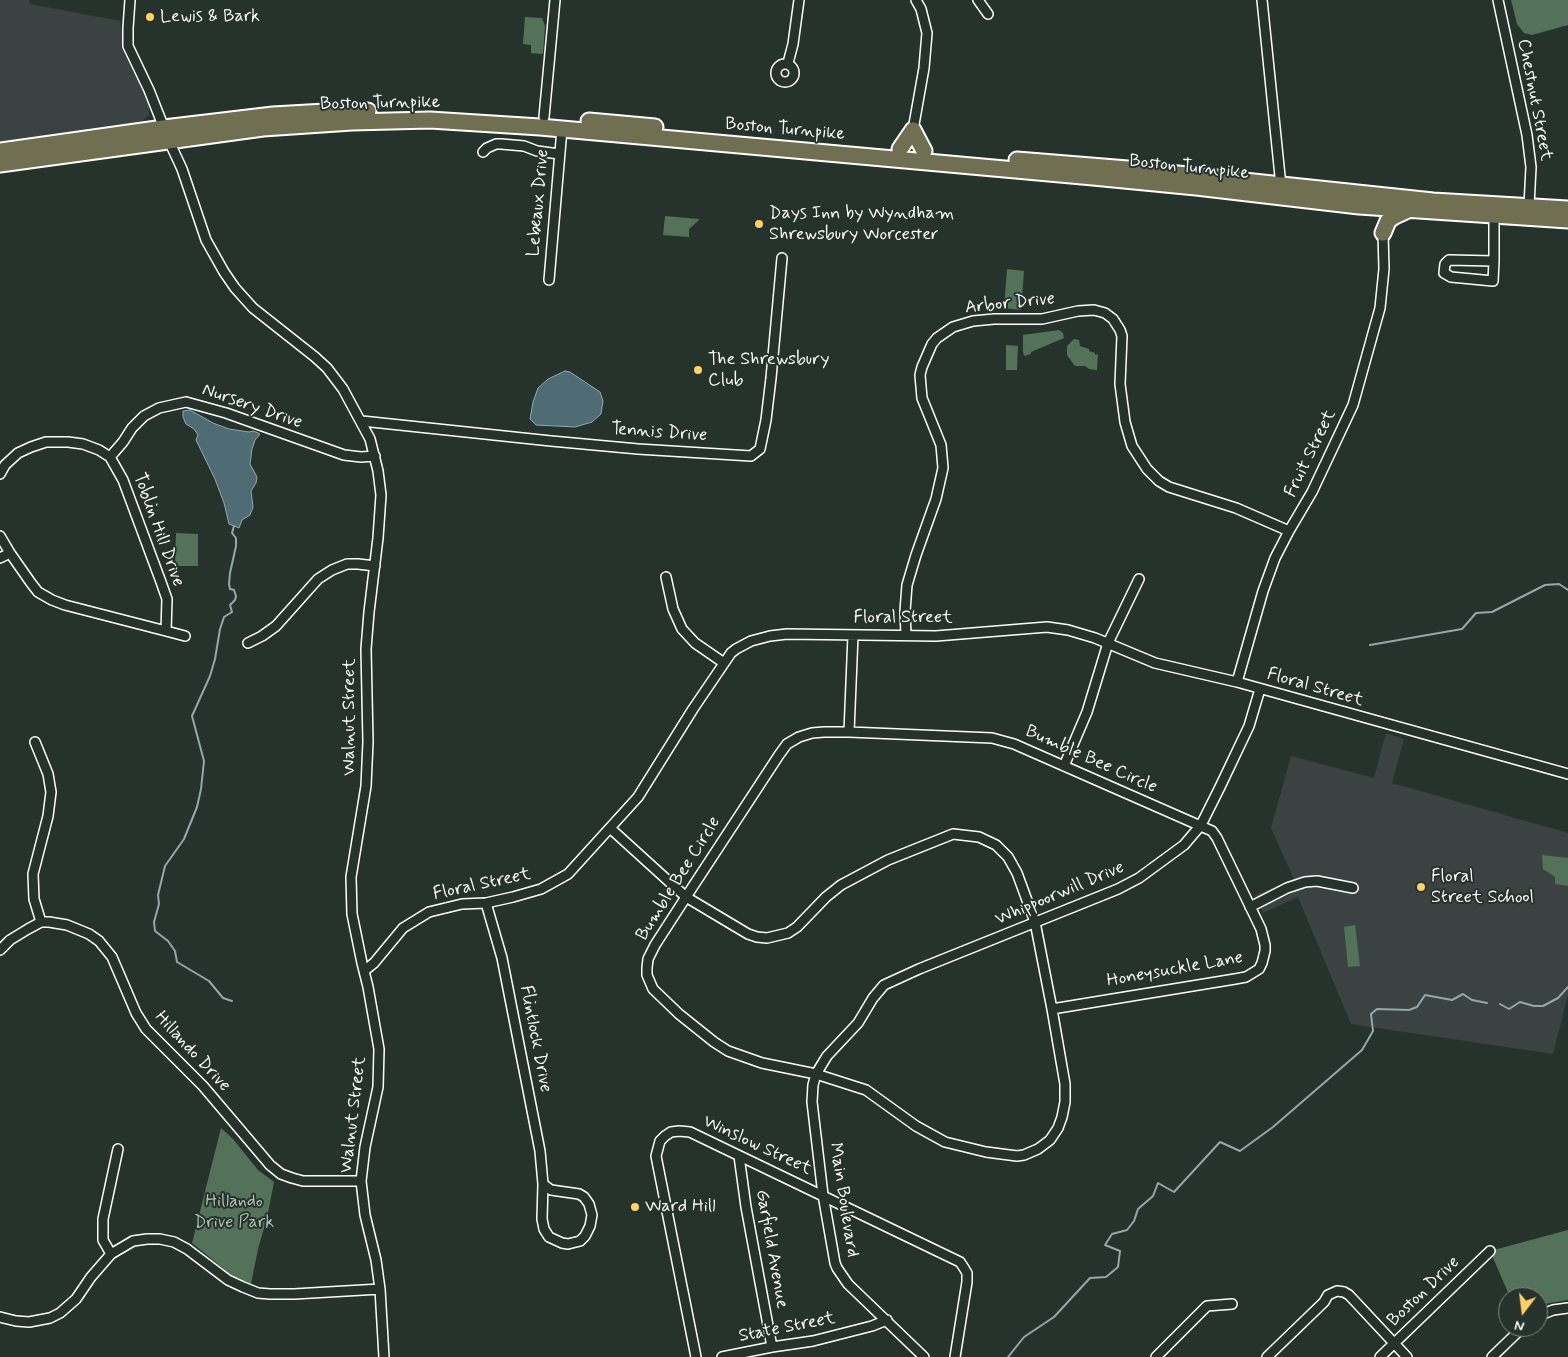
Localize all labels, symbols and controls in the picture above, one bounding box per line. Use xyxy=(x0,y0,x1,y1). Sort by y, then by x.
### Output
place label: Lewis & Bark xyxy=(160,6,260,28)
marker: Lewis & Bark xyxy=(144,11,156,23)
street label: Chestnut Street xyxy=(1512,37,1556,163)
street label: Boston Turnpike xyxy=(320,92,440,116)
street label: Boston Turnpike xyxy=(724,114,846,146)
street label: Lebeaux Drive xyxy=(524,148,554,258)
street label: Boston Turnpike xyxy=(1128,151,1250,185)
place label: Days Inn by Wyndham Shrewsbury Worcester xyxy=(769,203,954,245)
marker: Days Inn by Wyndham Shrewsbury Worcester xyxy=(753,218,765,230)
street label: Arbor Drive xyxy=(964,289,1056,319)
place label: The Shrewsbury Club xyxy=(708,349,829,392)
marker: The Shrewsbury Club xyxy=(692,364,704,376)
street label: Nursery Drive xyxy=(199,380,305,434)
street label: Fruit Street xyxy=(1281,407,1341,501)
street label: Tennis Drive xyxy=(610,419,708,447)
street label: Toblin Hill Drive xyxy=(127,470,189,590)
street label: Floral Street xyxy=(853,607,953,629)
street label: Walnut Street xyxy=(339,658,361,776)
street label: Floral Street xyxy=(1264,664,1366,712)
street label: Bumble Bee Circle xyxy=(1022,721,1160,799)
street label: Bumble Bee Circle xyxy=(632,813,726,945)
street label: Whippoorwill Drive xyxy=(992,857,1128,931)
street label: Floral Street xyxy=(431,864,533,906)
place label: Floral Street School xyxy=(1431,866,1534,909)
marker: Floral Street School xyxy=(1415,881,1427,893)
street label: Honeysuckle Lane xyxy=(1105,947,1245,993)
street label: Flintlock Drive xyxy=(514,984,556,1094)
street label: Hillando Drive xyxy=(149,1007,235,1097)
street label: Walnut Street xyxy=(336,1055,372,1175)
street label: Winslow Street xyxy=(699,1111,815,1181)
street label: Main Boulevard xyxy=(823,1141,863,1259)
street label: Garfield Avenue xyxy=(750,1188,792,1310)
park label: Hillando Drive Park xyxy=(194,1191,274,1234)
place label: Ward Hill xyxy=(645,1196,716,1218)
marker: Ward Hill xyxy=(629,1201,641,1213)
street label: Boston Drive xyxy=(1383,1252,1465,1332)
north arrow xyxy=(1498,1287,1548,1337)
street label: State Street xyxy=(737,1308,837,1348)
text: N xyxy=(1513,1316,1526,1335)

